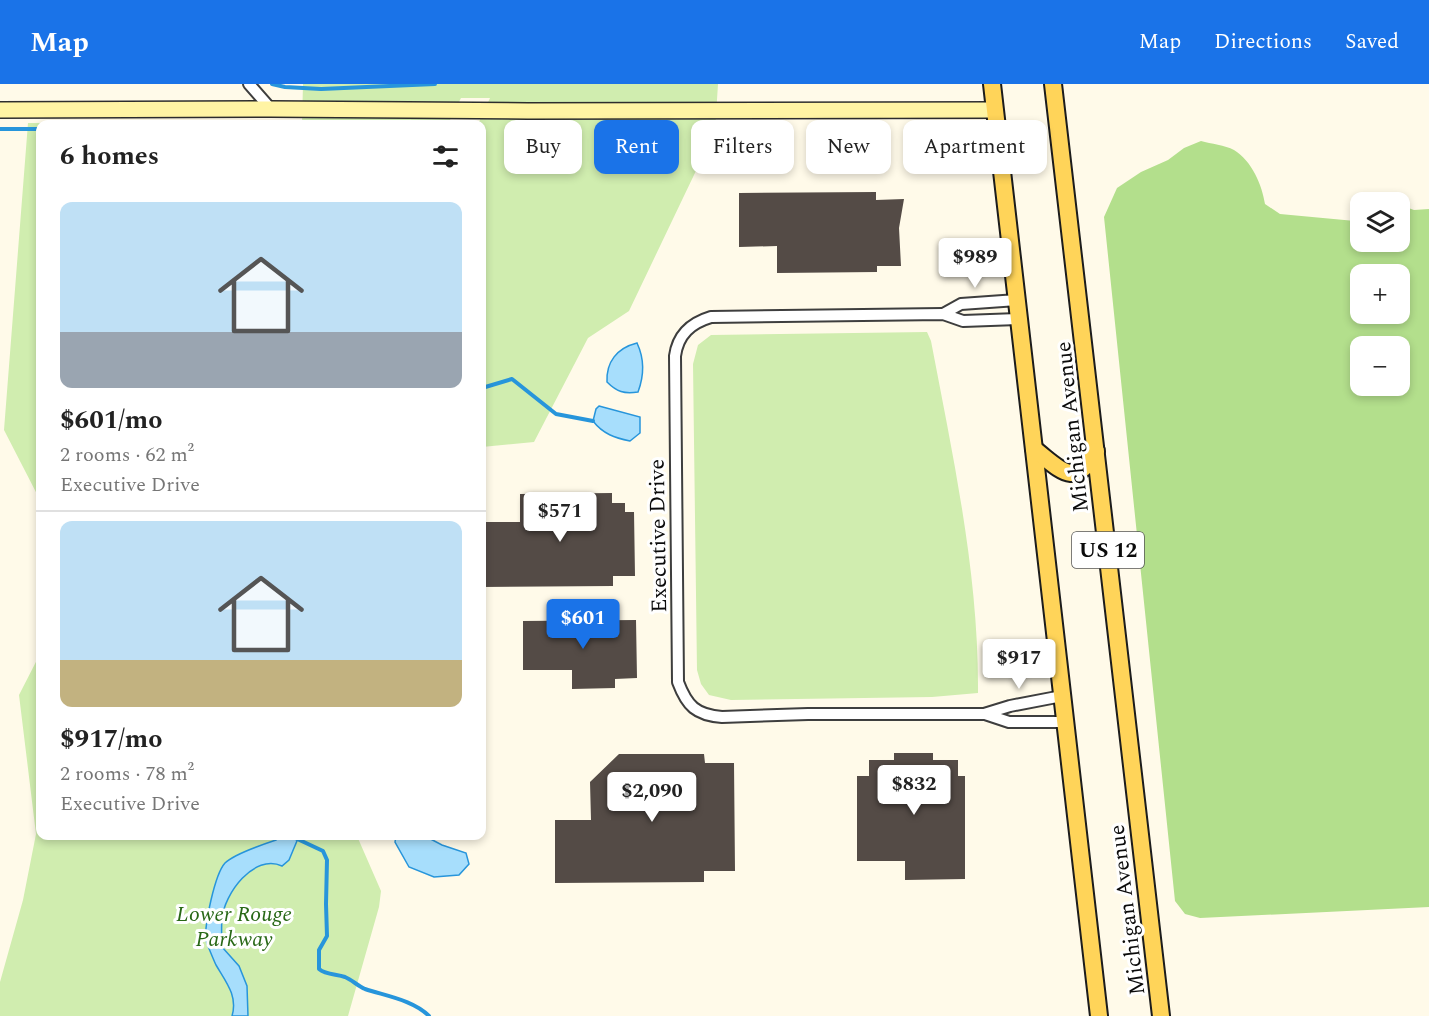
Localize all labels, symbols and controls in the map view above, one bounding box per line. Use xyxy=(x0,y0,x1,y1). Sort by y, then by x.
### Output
text: Map xyxy=(30,21,89,64)
text: Map xyxy=(1139,26,1181,58)
text: Directions xyxy=(1214,26,1312,58)
text: Saved xyxy=(1345,26,1399,58)
chip: Buy xyxy=(504,120,582,174)
chip: Rent xyxy=(594,120,679,174)
chip: Filters xyxy=(691,120,794,174)
chip: New xyxy=(806,120,891,174)
chip: Apartment xyxy=(903,120,1047,174)
text: 6 homes xyxy=(60,136,159,176)
icon: filters xyxy=(429,140,462,173)
map controls xyxy=(1350,192,1410,396)
button: layers xyxy=(1350,192,1410,252)
pin: $989 xyxy=(939,238,1011,289)
icon: home xyxy=(207,241,315,349)
text: $989 xyxy=(953,242,997,272)
button: + xyxy=(1350,264,1410,324)
button: − xyxy=(1350,336,1410,396)
street label: Michigan Avenue xyxy=(1047,340,1098,514)
text: $601/mo xyxy=(60,400,163,440)
text: 2 rooms · 62 m² xyxy=(60,440,194,470)
street label: Executive Drive xyxy=(641,459,676,613)
text: Executive Drive xyxy=(60,470,200,500)
pin: $571 xyxy=(524,492,596,543)
text: $571 xyxy=(538,496,582,526)
road number: US 12 xyxy=(1072,532,1144,568)
icon: home xyxy=(207,560,315,668)
pin: $601 xyxy=(547,599,619,650)
text: $601 xyxy=(561,603,605,633)
pin: $917 xyxy=(983,639,1055,690)
text: $917 xyxy=(997,643,1041,673)
text: $917/mo xyxy=(60,719,163,759)
text: 2 rooms · 78 m² xyxy=(60,759,194,789)
pin: $832 xyxy=(878,765,950,816)
text: $832 xyxy=(892,769,936,799)
pin: $2,090 xyxy=(603,772,701,823)
text: $2,090 xyxy=(621,776,683,806)
text: Executive Drive xyxy=(60,789,200,819)
street label: Michigan Avenue xyxy=(1101,823,1154,997)
park label: Lower Rouge Parkway xyxy=(176,898,292,956)

